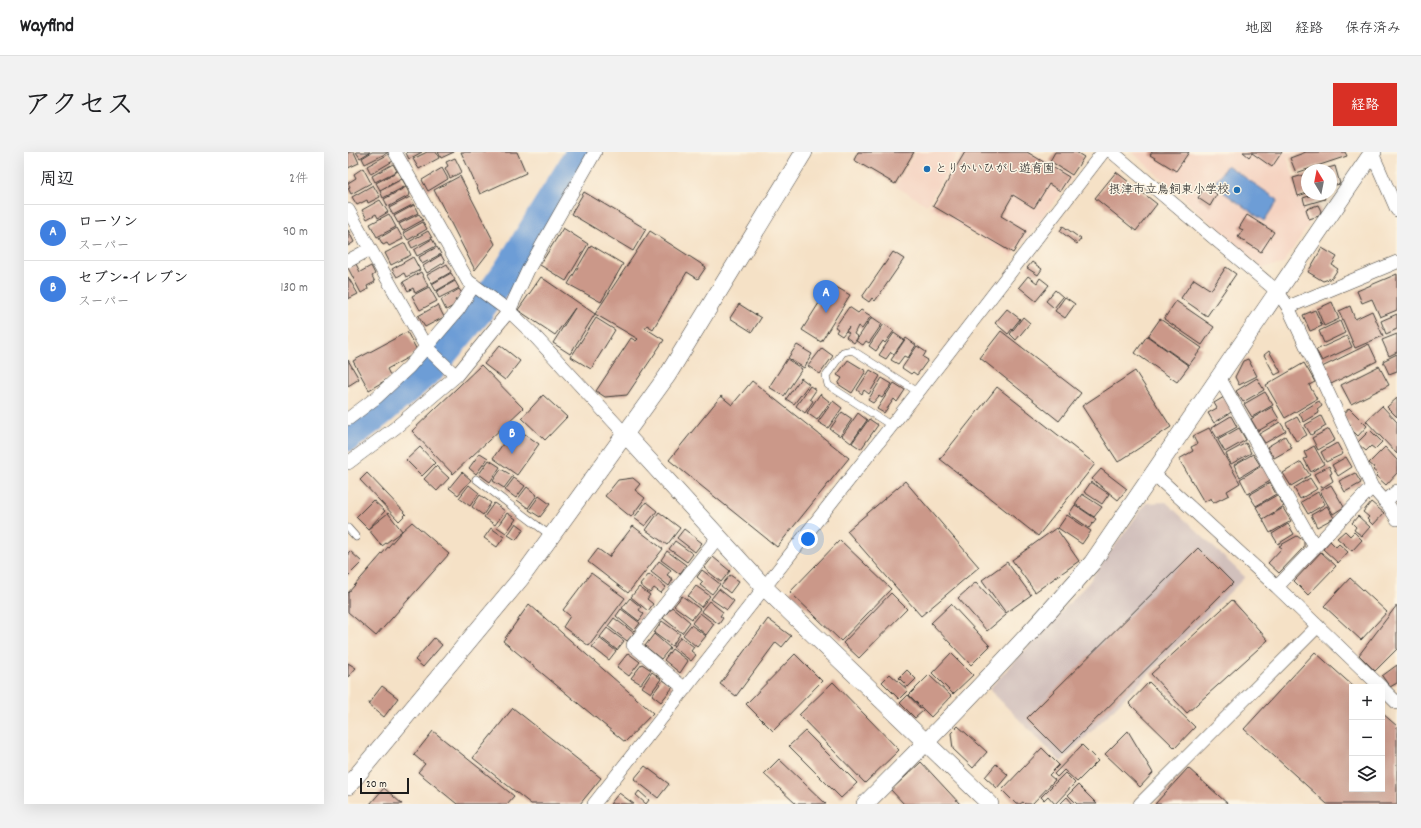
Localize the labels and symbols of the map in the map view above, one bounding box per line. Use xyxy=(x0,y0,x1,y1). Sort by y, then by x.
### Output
place label: とりかいひがし遊育園 xyxy=(935,161,1055,178)
marker: とりかいひがし遊育園 xyxy=(922,164,932,174)
north arrow xyxy=(1301,164,1337,200)
place label: 摂津市立鳥飼東小学校 xyxy=(1109,182,1229,199)
marker: 摂津市立鳥飼東小学校 xyxy=(1232,185,1242,195)
pin: A xyxy=(813,280,839,313)
pin: B xyxy=(499,421,525,454)
your location xyxy=(798,529,818,549)
scale bar xyxy=(360,776,409,795)

